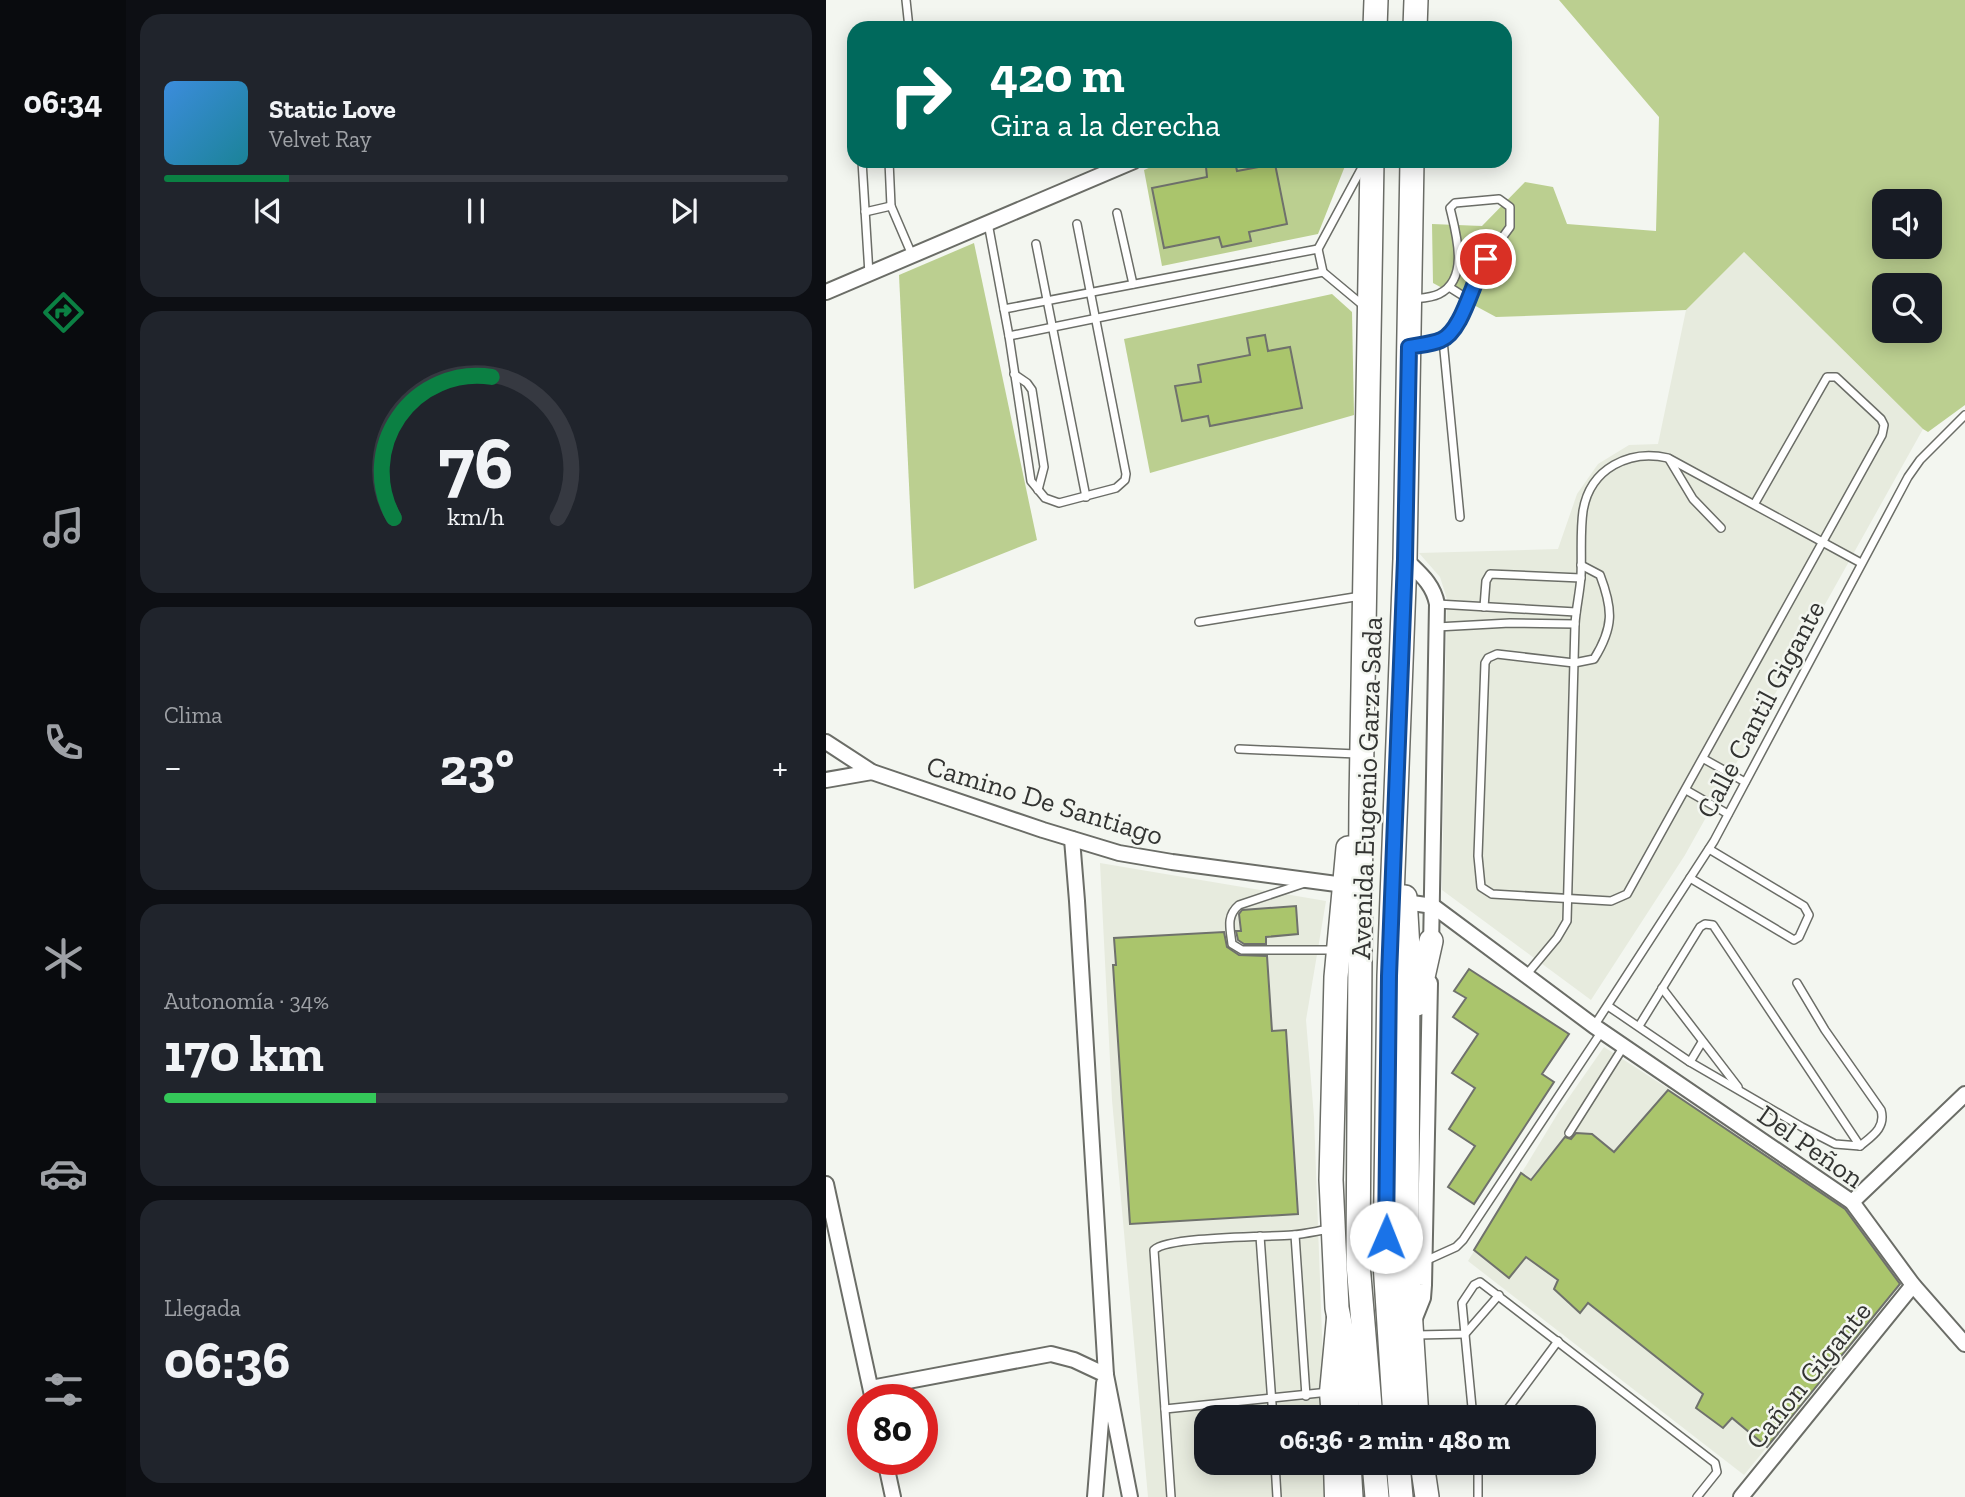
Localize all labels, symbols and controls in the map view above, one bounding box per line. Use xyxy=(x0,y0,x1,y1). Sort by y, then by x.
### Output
text: 420 m xyxy=(990,46,1125,105)
icon: right xyxy=(875,49,966,140)
text: 06:34 xyxy=(24,83,102,121)
text: Static Love xyxy=(269,93,396,125)
text: Gira a la derecha xyxy=(990,106,1220,144)
text: Velvet Ray xyxy=(269,125,371,153)
map controls xyxy=(1872,189,1942,343)
button: sound xyxy=(1872,189,1942,259)
icon: previous xyxy=(249,192,287,230)
icon: pause xyxy=(457,192,495,230)
icon: next xyxy=(665,192,703,230)
pin xyxy=(1456,229,1516,289)
icon: arrive xyxy=(1467,240,1505,278)
button: search xyxy=(1872,273,1942,343)
icon: directions xyxy=(39,288,88,337)
text: 76 xyxy=(438,419,514,507)
text: km/h xyxy=(447,501,505,531)
icon: music xyxy=(39,503,88,552)
street label: Calle Cantil Gigante xyxy=(1689,595,1832,824)
street label: Avenida Eugenio Garza Sada xyxy=(1344,616,1389,960)
text: Clima xyxy=(164,701,222,729)
icon: phone xyxy=(39,718,88,767)
text: 23° xyxy=(440,736,514,798)
text: − xyxy=(164,744,182,790)
text: + xyxy=(772,744,788,790)
street label: Camino De Santiago xyxy=(923,749,1167,852)
icon: climate xyxy=(39,934,88,983)
text: Autonomía · 34% xyxy=(164,987,329,1015)
text: 170 km xyxy=(164,1022,324,1084)
street label: Del Peñon xyxy=(1751,1098,1870,1195)
icon: car xyxy=(39,1149,88,1198)
position arrow xyxy=(1349,1200,1423,1274)
text: Llegada xyxy=(164,1294,241,1322)
street label: Cañon Gigante xyxy=(1739,1295,1878,1456)
text: 06:36 xyxy=(164,1329,290,1391)
icon: filters xyxy=(39,1365,88,1414)
speed limit sign: 80 xyxy=(847,1384,938,1475)
text: 06:36 · 2 min · 480 m xyxy=(1280,1424,1510,1456)

